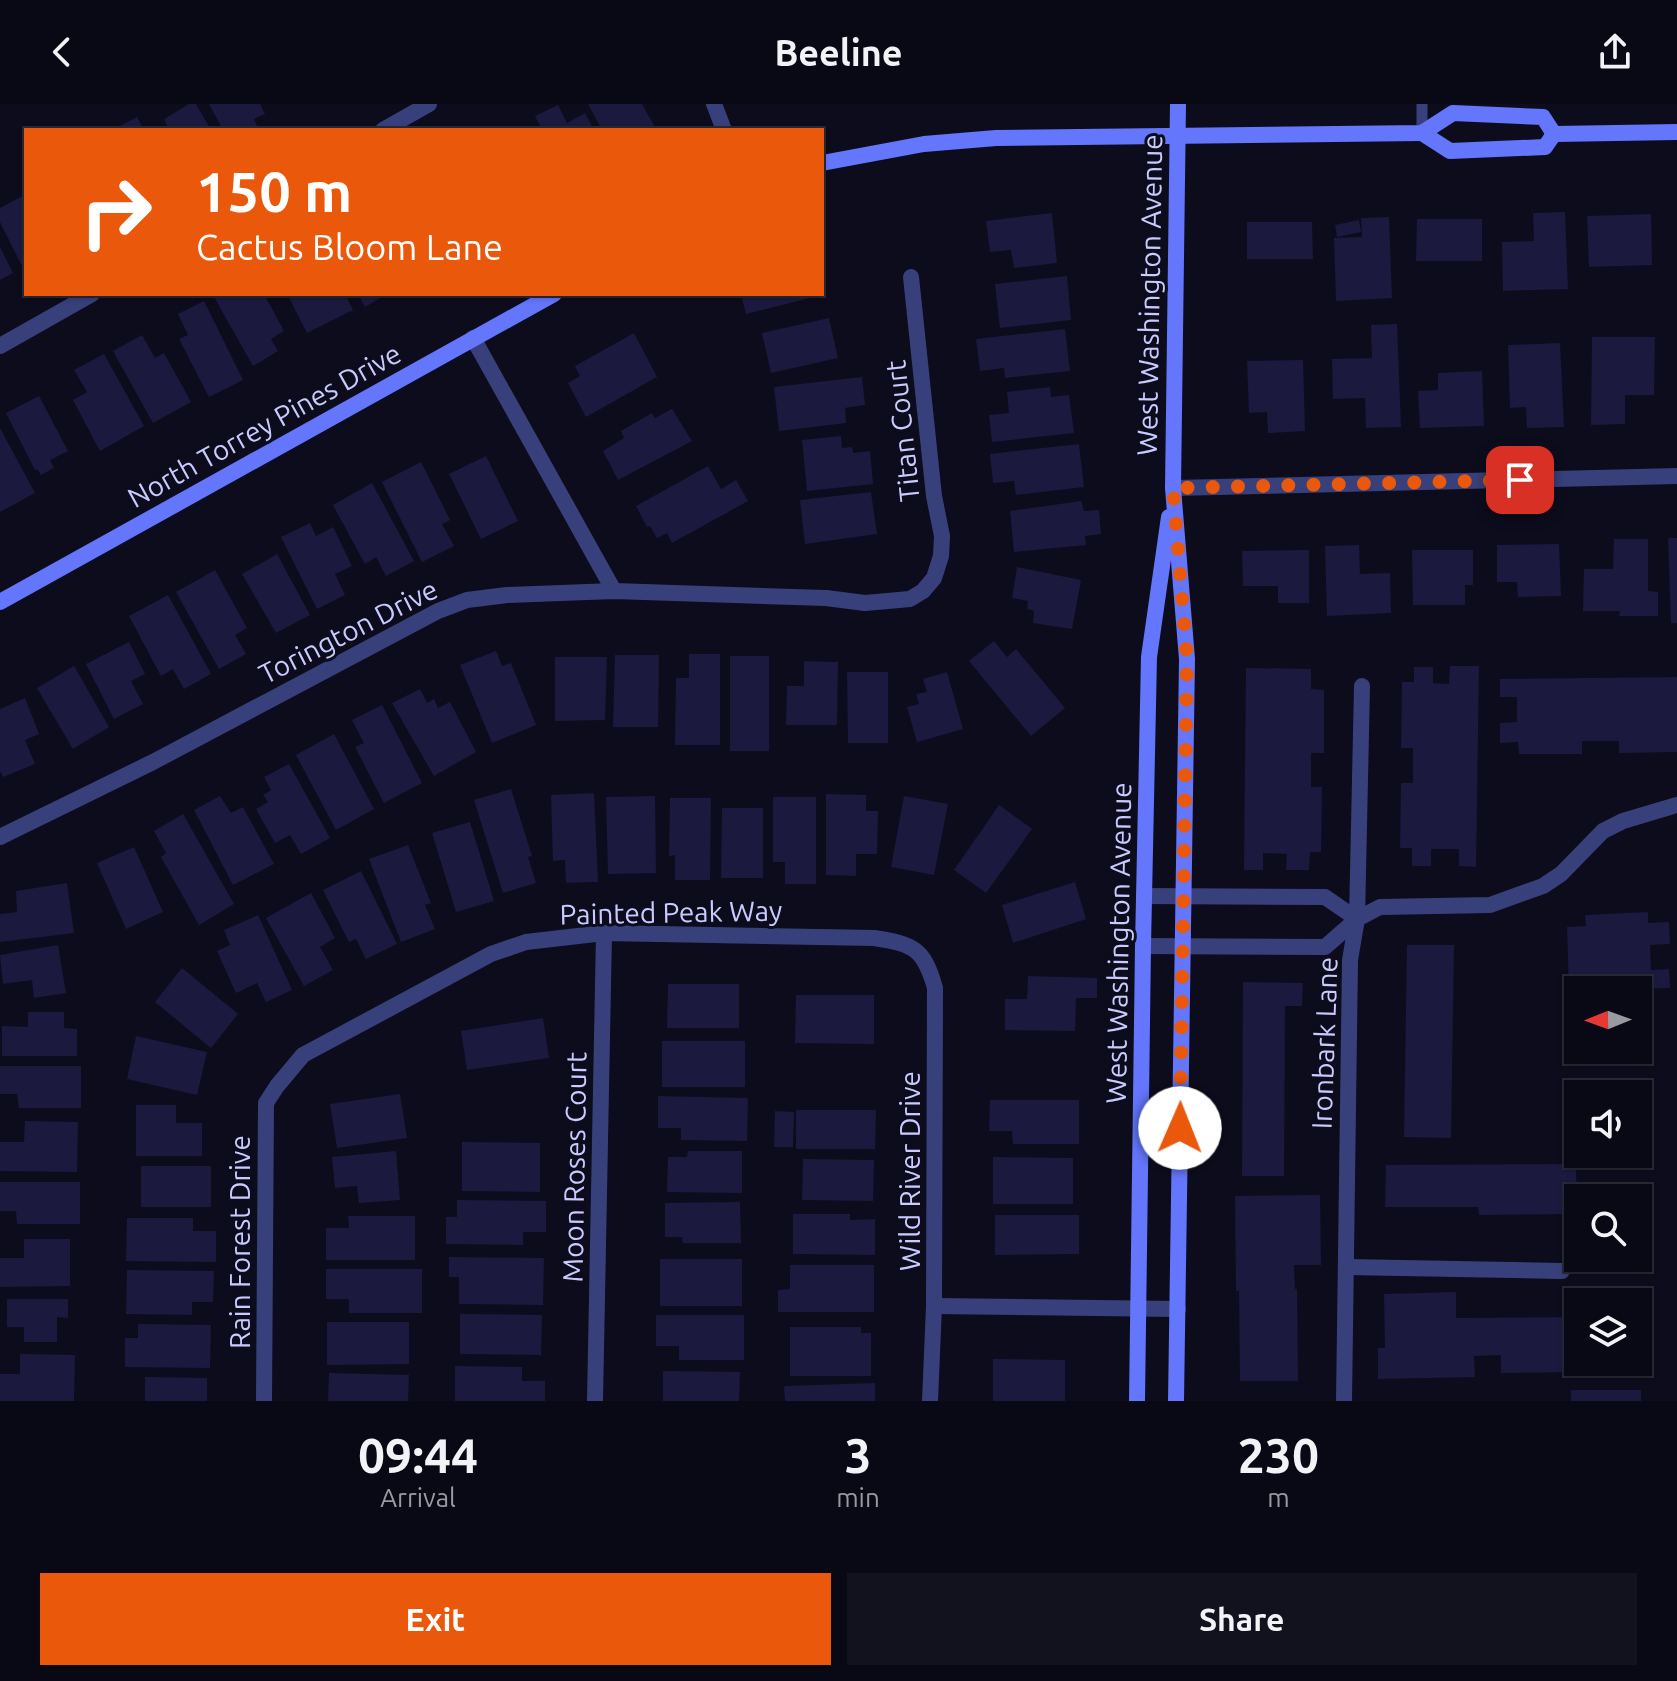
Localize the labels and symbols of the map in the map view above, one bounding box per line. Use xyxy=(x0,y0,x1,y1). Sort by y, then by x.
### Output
street label: West Washington Avenue xyxy=(1131,134,1167,456)
street label: North Torrey Pines Drive xyxy=(122,337,406,513)
street label: Titan Court xyxy=(879,359,925,503)
pin xyxy=(1486,446,1554,514)
street label: Torington Drive xyxy=(254,573,442,689)
street label: West Washington Avenue xyxy=(1100,782,1136,1104)
street label: Painted Peak Way xyxy=(559,895,783,929)
street label: Ironbark Lane xyxy=(1306,956,1342,1130)
north arrow xyxy=(1564,976,1652,1064)
street label: Moon Roses Court xyxy=(556,1051,592,1283)
street label: Wild River Drive xyxy=(894,1071,925,1271)
position arrow xyxy=(1138,1086,1222,1170)
street label: Rain Forest Drive xyxy=(224,1135,255,1349)

